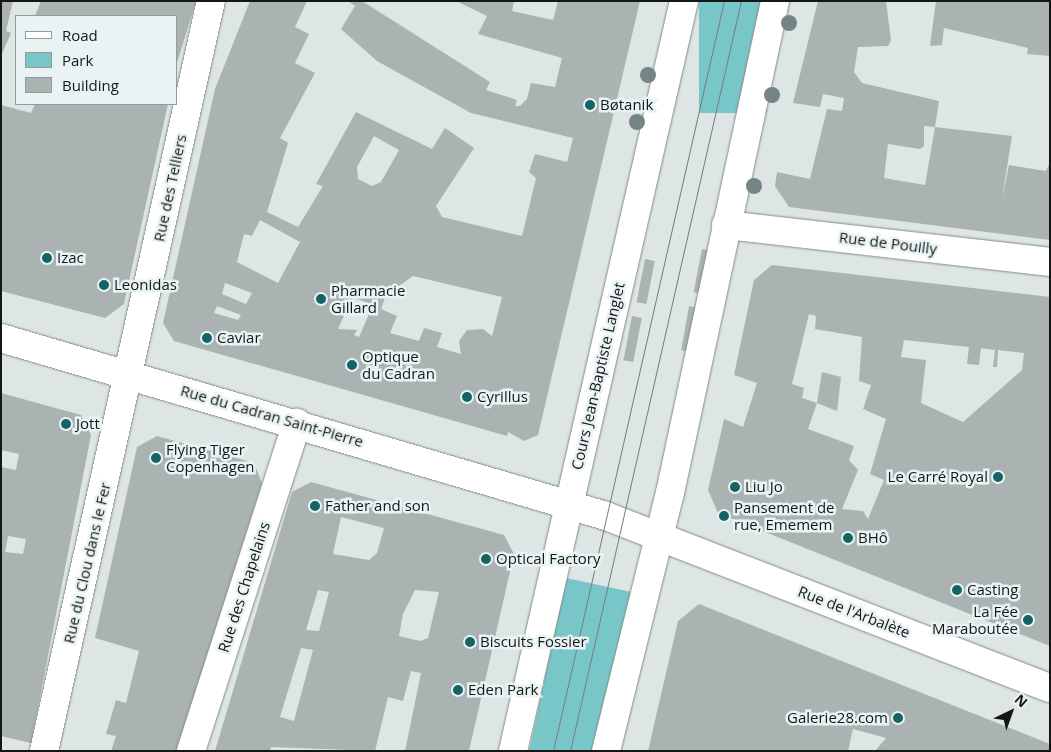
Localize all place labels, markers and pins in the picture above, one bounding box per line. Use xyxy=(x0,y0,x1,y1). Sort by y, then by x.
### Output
place label: Bøtanik xyxy=(600,96,653,114)
marker: Bøtanik xyxy=(584,99,596,111)
place label: Izac xyxy=(57,249,84,267)
marker: Izac xyxy=(41,252,53,264)
place label: Leonidas xyxy=(114,276,177,294)
marker: Leonidas xyxy=(98,279,110,291)
place label: Pharmacie Gillard xyxy=(331,281,405,316)
marker: Pharmacie Gillard xyxy=(315,293,327,305)
place label: Caviar xyxy=(217,329,261,347)
marker: Caviar xyxy=(201,332,213,344)
place label: Optique du Cadran xyxy=(362,347,435,382)
marker: Optique du Cadran xyxy=(346,359,358,371)
place label: Cyrillus xyxy=(477,388,528,406)
marker: Cyrillus xyxy=(461,391,473,403)
place label: Jott xyxy=(76,415,100,433)
marker: Jott xyxy=(60,418,72,430)
place label: Flying Tiger Copenhagen xyxy=(166,440,255,475)
marker: Flying Tiger Copenhagen xyxy=(150,452,162,464)
place label: Le Carré Royal xyxy=(888,468,988,486)
marker: Le Carré Royal xyxy=(992,471,1004,483)
place label: Liu Jo xyxy=(745,478,783,496)
marker: Liu Jo xyxy=(729,481,741,493)
place label: Father and son xyxy=(325,497,430,515)
place label: Pansement de rue, Ememem xyxy=(734,498,834,533)
marker: Father and son xyxy=(309,500,321,512)
marker: Pansement de rue, Ememem xyxy=(718,510,730,522)
place label: BHô xyxy=(858,529,888,547)
marker: BHô xyxy=(842,532,854,544)
place label: Optical Factory xyxy=(496,550,600,568)
marker: Optical Factory xyxy=(480,553,492,565)
place label: Casting xyxy=(967,581,1018,599)
marker: Casting xyxy=(951,584,963,596)
place label: La Fée Maraboutée xyxy=(932,602,1018,637)
marker: La Fée Maraboutée xyxy=(1022,614,1034,626)
place label: Biscuits Fossier xyxy=(480,633,587,651)
marker: Biscuits Fossier xyxy=(464,636,476,648)
place label: Eden Park xyxy=(468,681,538,699)
marker: Eden Park xyxy=(452,684,464,696)
place label: Galerie28.com xyxy=(787,709,888,727)
marker: Galerie28.com xyxy=(892,712,904,724)

